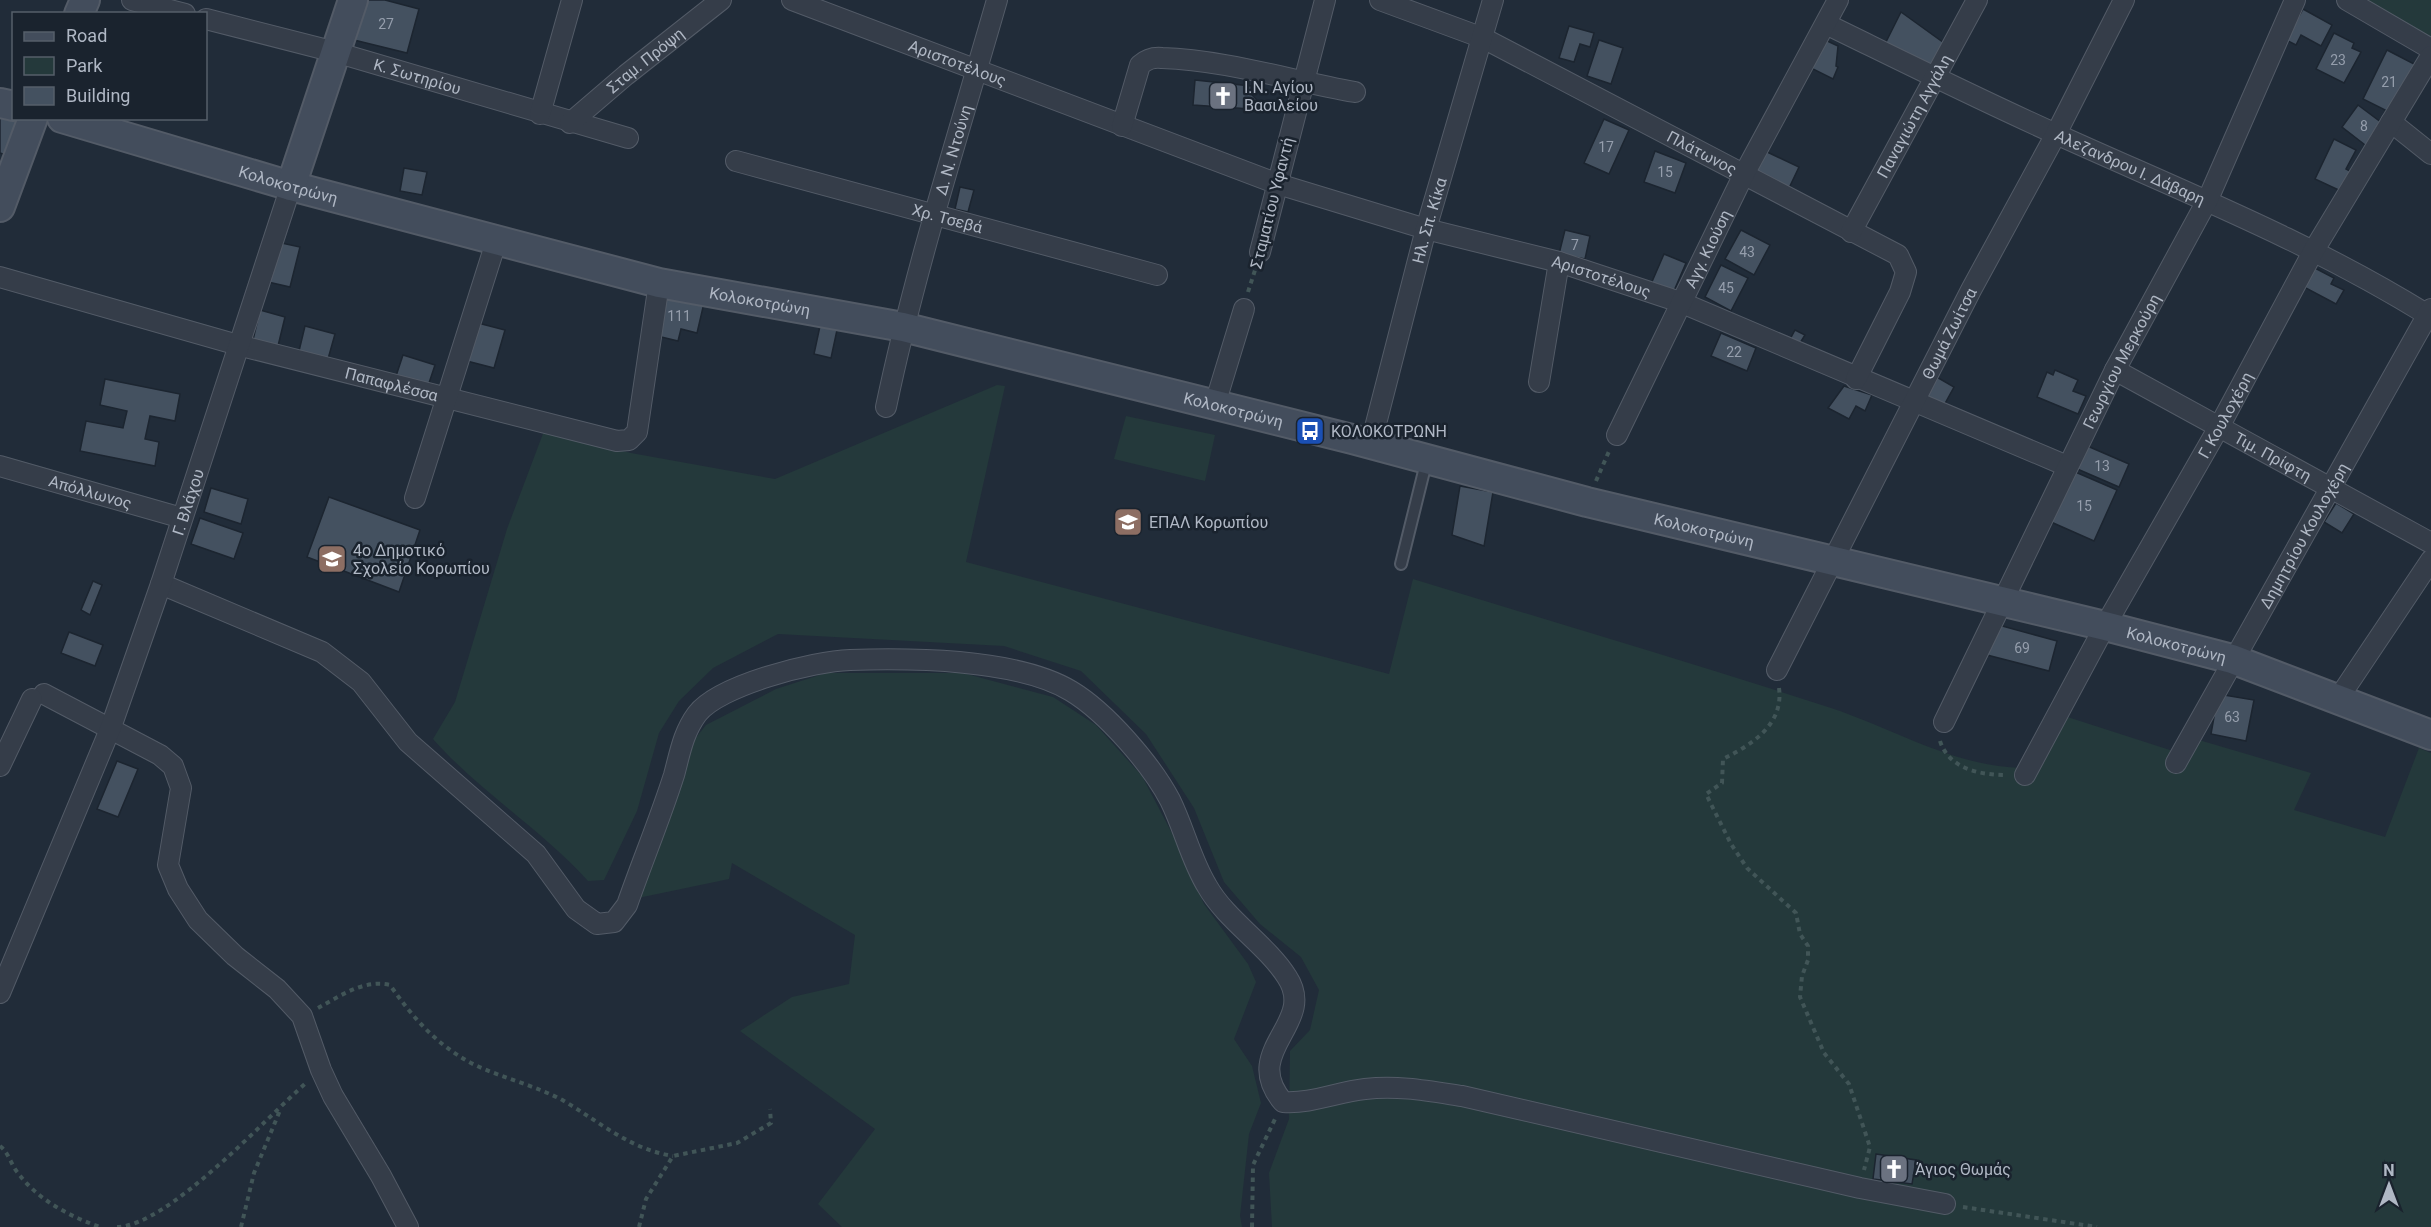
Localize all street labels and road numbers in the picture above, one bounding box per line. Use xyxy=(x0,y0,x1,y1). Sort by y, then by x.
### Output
street label: Σταμ. Πρόψη xyxy=(603,24,688,97)
street label: Αριστοτέλους xyxy=(906,36,1009,90)
street label: Παναγιώτη Αγγάλη xyxy=(1873,51,1955,181)
street label: Κ. Σωτηρίου xyxy=(371,54,463,98)
street label: Δ. Ν. Ντούνη xyxy=(931,102,975,197)
street label: Αλεζανδρου Ι. Δάβαρη xyxy=(2052,125,2208,209)
street label: Πλάτωνος xyxy=(1664,126,1740,179)
street label: Σταματίου Υφαντή xyxy=(1247,135,1297,271)
street label: Κολοκοτρώνη xyxy=(237,162,340,207)
street label: Ηλ. Σπ. Κίκα xyxy=(1408,175,1450,265)
street label: Χρ. Τσεβά xyxy=(910,200,985,237)
street label: Αγγ. Κιούση xyxy=(1680,207,1735,291)
street label: Αριστοτέλους xyxy=(1550,251,1653,301)
street label: Κολοκοτρώνη xyxy=(708,283,812,320)
street label: Θωμά Ζωίτσα xyxy=(1918,284,1980,382)
street label: Γεωργίου Μερκούρη xyxy=(2078,290,2164,432)
street label: Παπαφλέσσα xyxy=(343,363,440,405)
street label: Γ. Κουλοχέρη xyxy=(2194,369,2256,461)
street label: Κολοκοτρώνη xyxy=(1182,388,1285,431)
street label: Τιμ. Πρίφτη xyxy=(2231,428,2315,485)
street label: Δημητρίου Κουλοχέρη xyxy=(2255,459,2352,612)
street label: Γ. Βλάχου xyxy=(168,466,207,538)
street label: Απόλλωνος xyxy=(47,471,134,513)
street label: Κολοκοτρώνη xyxy=(1652,509,1756,551)
street label: Κολοκοτρώνη xyxy=(2125,623,2228,667)

